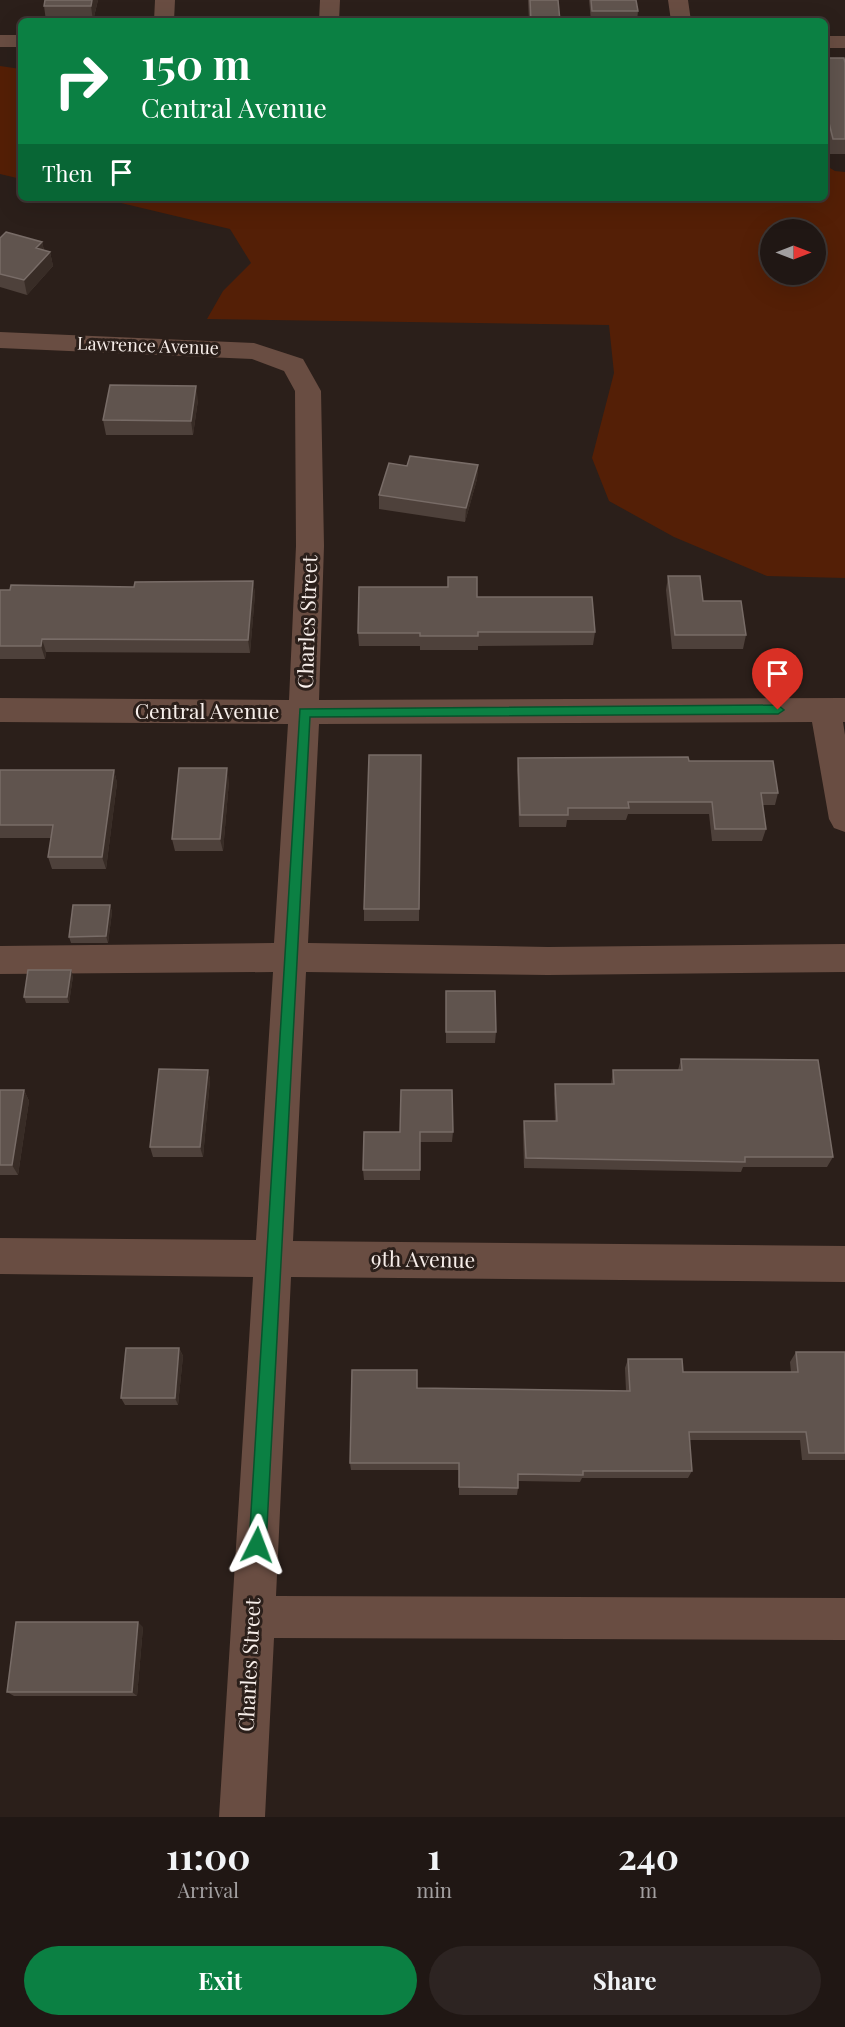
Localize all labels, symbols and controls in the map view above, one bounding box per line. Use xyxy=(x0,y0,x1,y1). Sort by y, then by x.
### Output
text: 150 m xyxy=(141,35,251,91)
icon: right xyxy=(42,42,120,120)
text: Central Avenue xyxy=(141,89,327,125)
icon: arrive xyxy=(105,156,138,189)
text: Then xyxy=(42,158,93,188)
north arrow xyxy=(760,219,826,285)
map controls xyxy=(760,219,826,285)
street label: Lawrence Avenue xyxy=(77,331,219,359)
street label: Charles Street xyxy=(290,554,322,689)
pin xyxy=(752,648,803,710)
icon: arrive xyxy=(761,657,794,690)
street label: Central Avenue xyxy=(135,696,279,724)
street label: 9th Avenue xyxy=(371,1243,475,1273)
position arrow xyxy=(225,1513,289,1577)
street label: Charles Street xyxy=(231,1597,266,1732)
text: 11:00 xyxy=(166,1831,250,1879)
text: 1 xyxy=(427,1831,441,1879)
text: 240 xyxy=(618,1831,679,1879)
text: Arrival xyxy=(177,1876,239,1903)
text: min xyxy=(416,1876,452,1903)
text: m xyxy=(640,1876,657,1903)
button: Exit xyxy=(24,1946,417,2015)
button: Share xyxy=(429,1946,821,2015)

